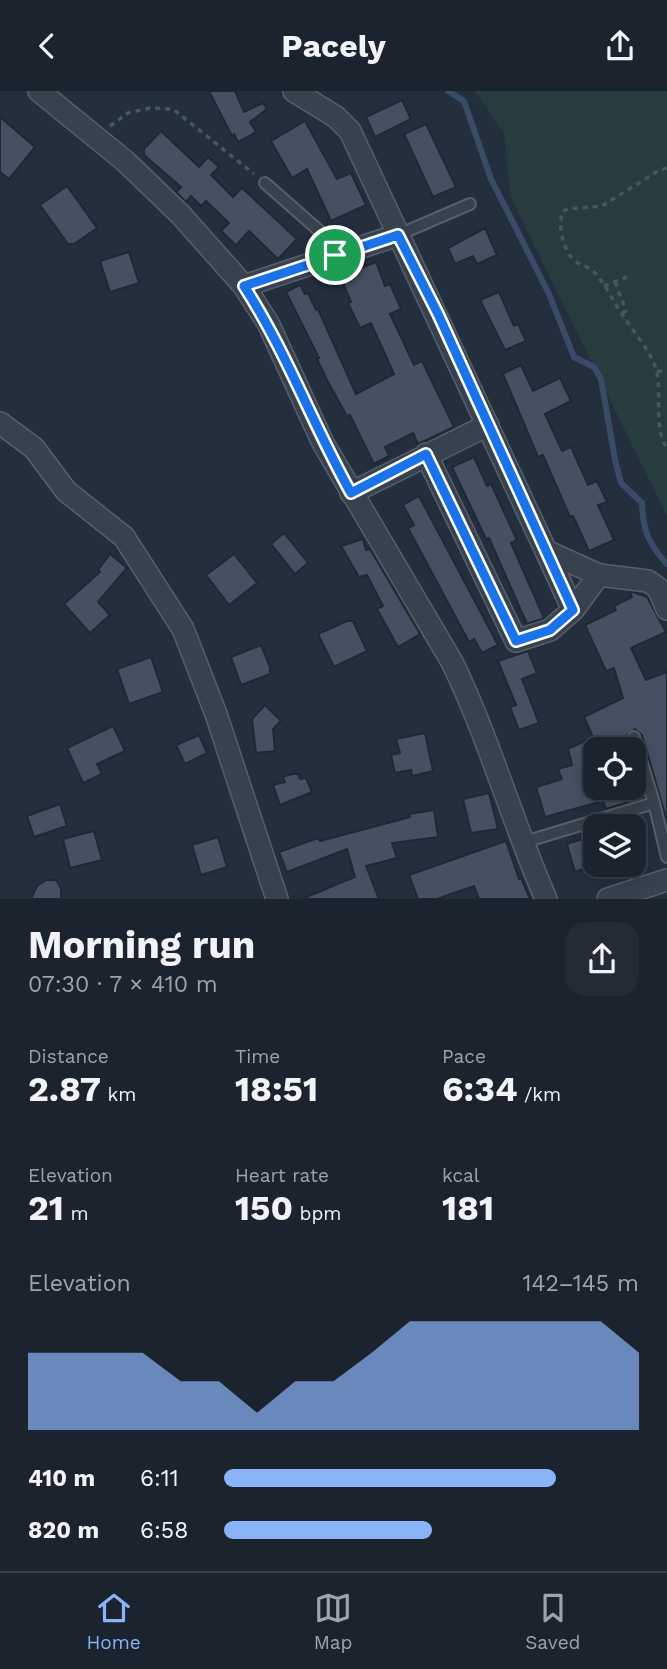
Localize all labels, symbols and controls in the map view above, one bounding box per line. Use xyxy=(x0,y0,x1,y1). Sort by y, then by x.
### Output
icon: back xyxy=(28,27,66,65)
text: Pacely xyxy=(281,27,386,65)
icon: share xyxy=(601,27,639,65)
pin xyxy=(305,225,365,285)
icon: arrive xyxy=(316,236,354,274)
map controls xyxy=(583,737,646,877)
button: locate xyxy=(583,737,646,800)
button: layers xyxy=(583,814,646,877)
button: share xyxy=(565,922,639,996)
text: Morning run xyxy=(28,923,255,967)
text: 07:30 · 7 × 410 m xyxy=(28,971,218,998)
text: Distance xyxy=(28,1045,109,1068)
text: Time xyxy=(235,1045,280,1068)
text: Pace xyxy=(442,1045,486,1068)
text: 2.87 xyxy=(28,1068,101,1110)
text: 18:51 xyxy=(235,1068,318,1110)
text: 6:34 xyxy=(442,1068,518,1110)
text: km xyxy=(101,1083,136,1106)
text: /km xyxy=(518,1083,561,1106)
text: Elevation xyxy=(28,1164,113,1187)
text: Heart rate xyxy=(235,1164,329,1187)
text: kcal xyxy=(442,1164,480,1187)
text: 21 xyxy=(28,1187,64,1229)
text: 150 xyxy=(235,1187,293,1229)
text: 181 xyxy=(442,1187,494,1229)
text: m xyxy=(64,1202,89,1225)
text: bpm xyxy=(293,1202,341,1225)
text: Elevation xyxy=(28,1270,131,1297)
text: 142–145 m xyxy=(523,1270,639,1297)
text: 410 m xyxy=(28,1465,95,1492)
text: 6:11 xyxy=(140,1465,179,1492)
text: 820 m xyxy=(28,1517,99,1544)
text: 6:58 xyxy=(140,1517,188,1544)
tab: Home xyxy=(86,1589,141,1654)
tab: Map xyxy=(314,1589,352,1654)
tab: Saved xyxy=(525,1589,581,1654)

